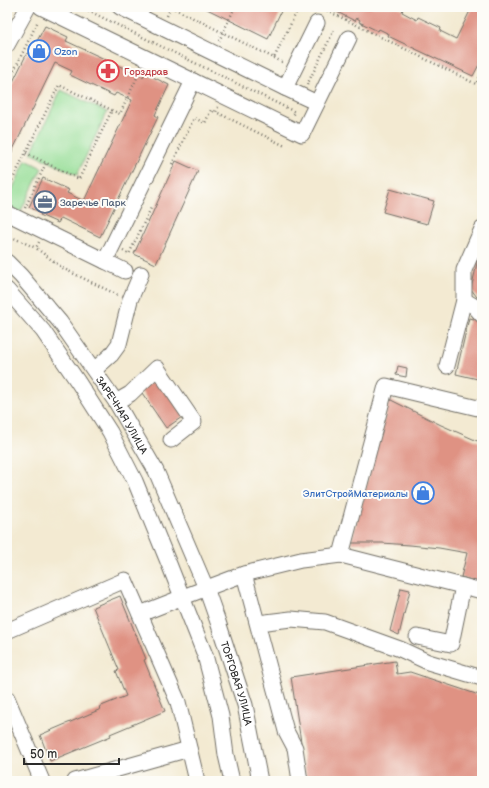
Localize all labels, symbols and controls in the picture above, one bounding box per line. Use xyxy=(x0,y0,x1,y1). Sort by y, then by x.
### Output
shop icon: Ozon xyxy=(26,38,52,64)
place label: Ozon xyxy=(54,46,78,58)
pharmacy icon: Горздрав xyxy=(95,58,121,84)
place label: Горздрав xyxy=(124,66,169,78)
office icon: Заречье Парк xyxy=(32,189,58,215)
place label: Заречье Парк xyxy=(60,197,126,209)
street label: ЗАРЕЧНАЯ УЛИЦА xyxy=(93,374,150,457)
shop icon: ЭлитСтройМатериалы xyxy=(410,480,436,506)
place label: ЭлитСтройМатериалы xyxy=(303,488,408,500)
street label: ТОРГОВАЯ УЛИЦА xyxy=(218,640,254,727)
scale bar xyxy=(24,740,119,766)
text: 50 m xyxy=(30,747,57,762)

